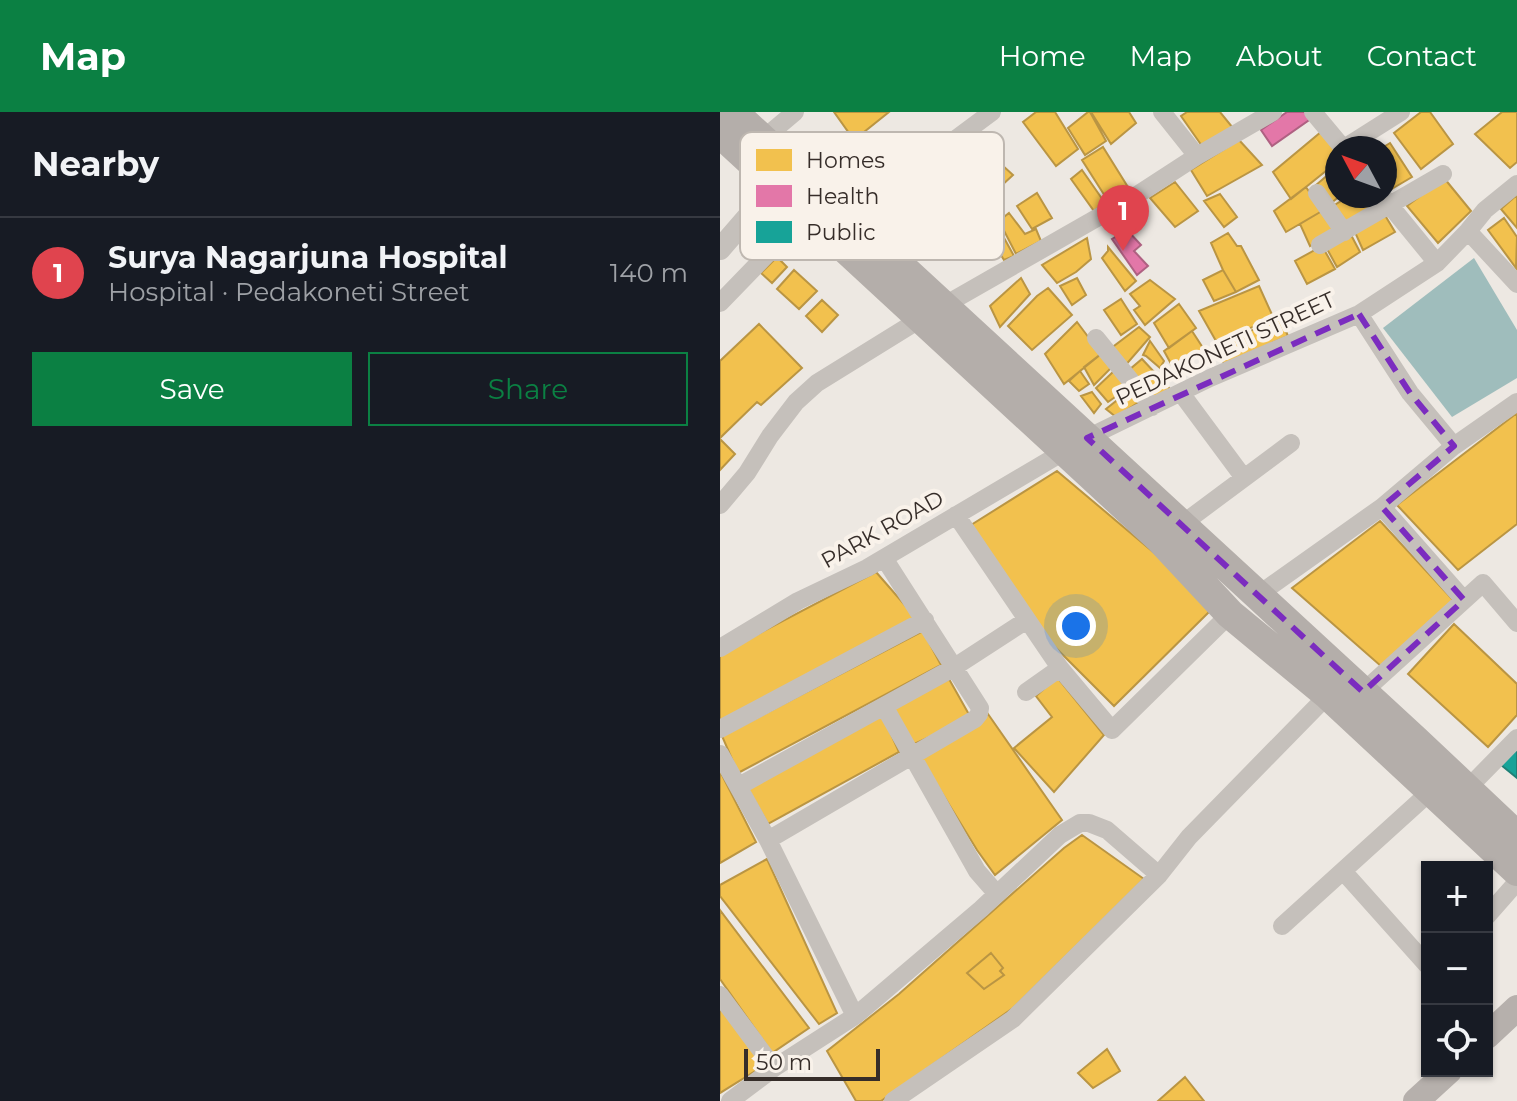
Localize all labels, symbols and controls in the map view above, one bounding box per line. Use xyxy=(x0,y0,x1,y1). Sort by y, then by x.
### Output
text: Map xyxy=(40,33,126,80)
text: Home xyxy=(999,39,1086,73)
text: Map xyxy=(1130,39,1192,73)
text: About xyxy=(1236,39,1323,73)
text: Contact xyxy=(1367,39,1477,73)
legend xyxy=(740,132,1004,260)
north arrow xyxy=(1325,136,1397,208)
text: Nearby xyxy=(32,143,159,185)
text: Homes xyxy=(806,147,885,174)
text: Health xyxy=(806,183,879,210)
pin: 1 xyxy=(1097,185,1149,251)
text: Public xyxy=(806,219,876,246)
text: Surya Nagarjuna Hospital xyxy=(108,239,507,276)
text: 1 xyxy=(53,257,63,289)
text: 140 m xyxy=(610,257,688,289)
text: Hospital · Pedakoneti Street xyxy=(108,276,470,308)
street label: PEDAKONETI STREET xyxy=(1111,286,1339,411)
button: Save xyxy=(32,352,352,426)
button: Share xyxy=(368,352,688,426)
street label: PARK ROAD xyxy=(816,485,948,574)
your location xyxy=(1056,606,1096,646)
map controls xyxy=(1421,861,1493,1077)
button: + xyxy=(1421,861,1493,933)
button: − xyxy=(1421,933,1493,1005)
button: locate xyxy=(1421,1005,1493,1077)
scale bar xyxy=(744,1045,880,1081)
text: 50 m xyxy=(756,1049,812,1076)

